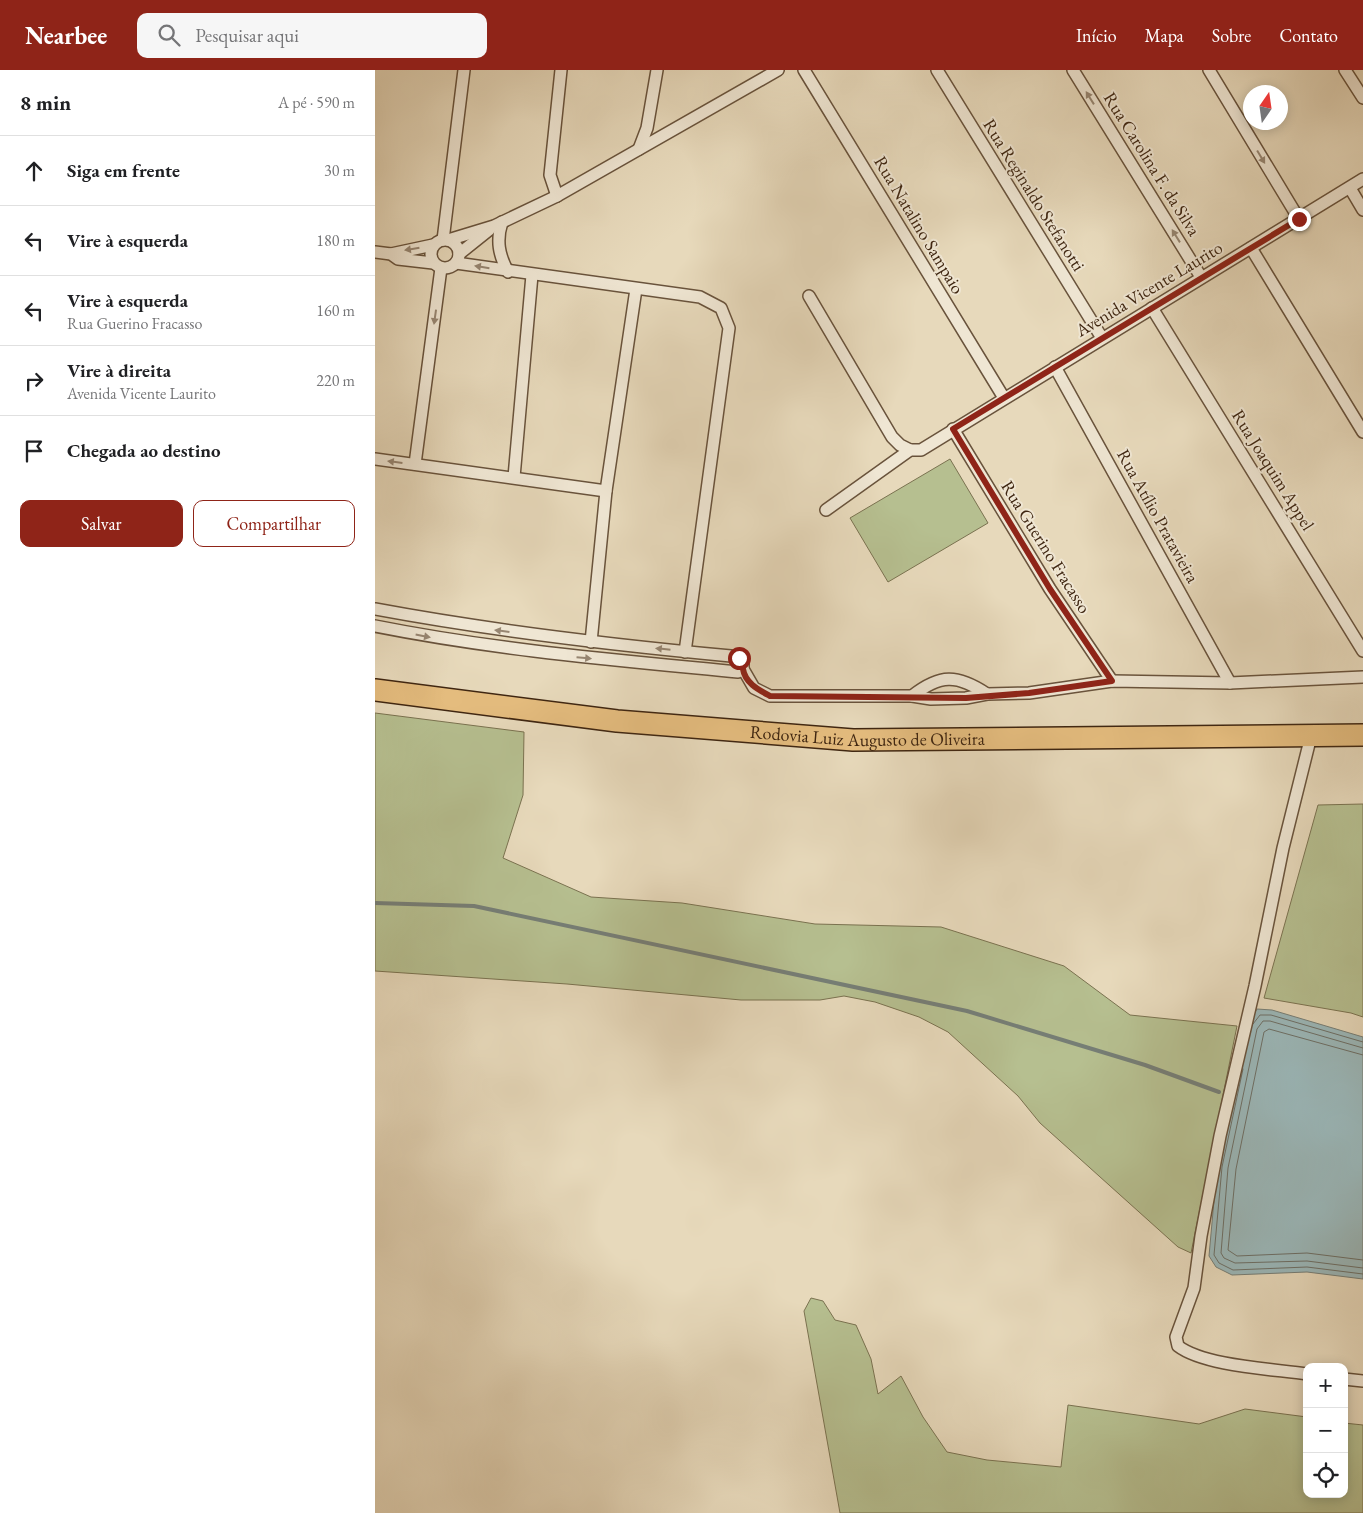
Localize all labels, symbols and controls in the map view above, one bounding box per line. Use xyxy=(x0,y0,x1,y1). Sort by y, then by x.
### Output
search box xyxy=(137,13,487,58)
text: Nearbee xyxy=(25,20,107,51)
icon: search xyxy=(155,21,183,49)
text: Pesquisar aqui xyxy=(195,23,299,48)
text: Início xyxy=(1076,24,1117,47)
text: Mapa xyxy=(1145,24,1184,47)
text: Sobre xyxy=(1212,24,1251,47)
text: Contato xyxy=(1279,24,1338,47)
north arrow xyxy=(1243,85,1288,130)
street label: Rua Carolina F. da Silva xyxy=(1099,87,1206,241)
text: 8 min xyxy=(20,89,71,116)
one-way arrow xyxy=(1085,91,1095,104)
text: A pé · 590 m xyxy=(278,92,355,113)
street label: Rua Reginaldo Stefanotti xyxy=(978,114,1091,276)
one-way arrow xyxy=(1257,150,1266,163)
street label: Rua Natalino Sampaio xyxy=(869,151,970,298)
icon: ahead xyxy=(20,157,48,185)
text: Siga em frente xyxy=(67,158,180,183)
text: 30 m xyxy=(324,160,355,181)
route end xyxy=(1288,208,1311,231)
icon: left xyxy=(20,227,48,255)
text: Vire à esquerda xyxy=(67,228,188,253)
one-way arrow xyxy=(1171,229,1180,242)
text: 180 m xyxy=(316,230,355,251)
street label: Avenida Vicente Laurito xyxy=(1070,236,1227,342)
one-way arrow xyxy=(403,245,419,253)
one-way arrow xyxy=(474,263,490,271)
text: Vire à esquerda xyxy=(67,288,188,313)
icon: left xyxy=(20,297,48,325)
text: 160 m xyxy=(316,300,355,321)
one-way arrow xyxy=(430,309,438,325)
text: Rua Guerino Fracasso xyxy=(67,313,202,334)
text: Vire à direita xyxy=(67,358,171,383)
icon: right xyxy=(20,367,48,395)
text: 220 m xyxy=(316,370,355,391)
text: Avenida Vicente Laurito xyxy=(67,383,216,404)
street label: Rua Joaquim Appel xyxy=(1227,405,1320,534)
icon: arrive xyxy=(20,437,48,465)
text: Chegada ao destino xyxy=(67,438,221,463)
street label: Rua Atílio Pratavieira xyxy=(1112,445,1205,587)
one-way arrow xyxy=(387,457,403,465)
street label: Rua Guerino Fracasso xyxy=(996,476,1097,618)
button: Salvar xyxy=(20,500,183,547)
button: Compartilhar xyxy=(193,500,355,547)
one-way arrow xyxy=(494,627,510,635)
one-way arrow xyxy=(415,632,431,640)
one-way arrow xyxy=(655,645,671,653)
route start xyxy=(728,647,751,670)
one-way arrow xyxy=(576,654,592,662)
street label: Rodovia Luiz Augusto de Oliveira xyxy=(749,720,986,751)
map controls xyxy=(1303,1363,1348,1498)
button: + xyxy=(1303,1363,1348,1408)
button: − xyxy=(1303,1408,1348,1453)
button: locate xyxy=(1303,1453,1348,1498)

